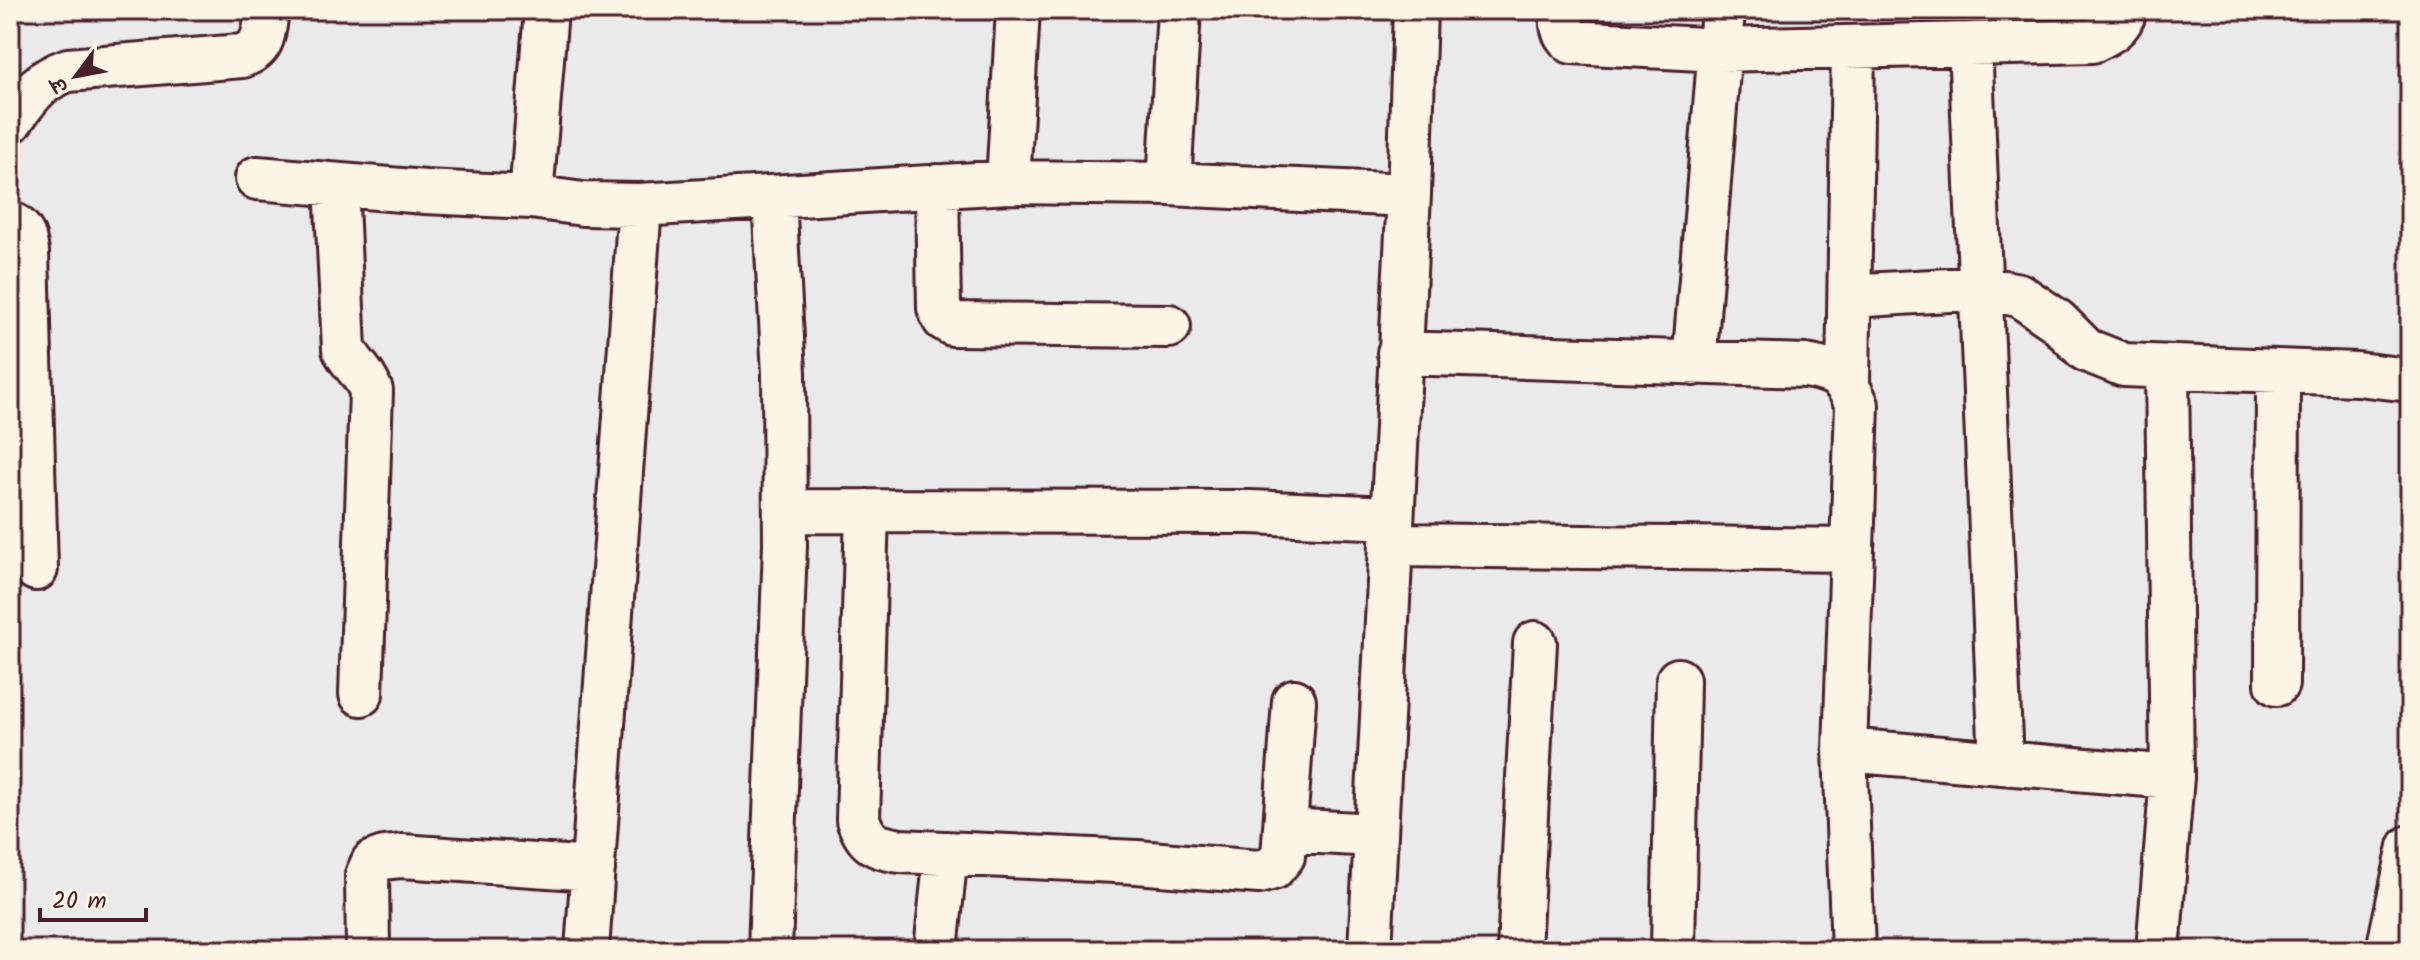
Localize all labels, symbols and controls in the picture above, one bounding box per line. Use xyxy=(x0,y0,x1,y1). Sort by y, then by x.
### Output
north arrow xyxy=(36,36,116,116)
text: उ xyxy=(40,67,80,100)
scale bar xyxy=(40,872,146,922)
text: 20 m xyxy=(52,882,107,921)

